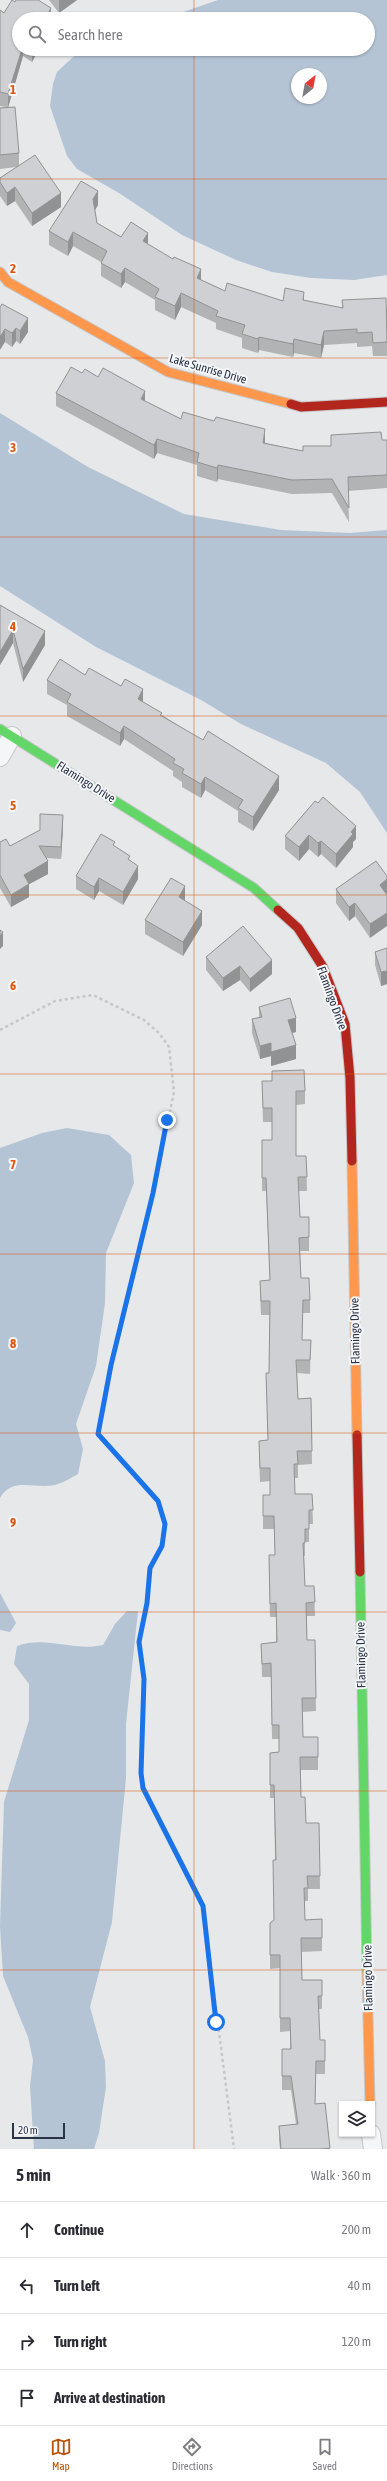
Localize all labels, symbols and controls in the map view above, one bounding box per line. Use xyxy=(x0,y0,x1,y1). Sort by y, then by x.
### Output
search box xyxy=(12,12,375,56)
icon: search xyxy=(26,23,48,45)
text: Search here xyxy=(58,26,123,43)
north arrow xyxy=(291,68,327,104)
text: 1 xyxy=(10,82,16,97)
text: 2 xyxy=(10,261,16,276)
street label: Lake Sunrise Drive xyxy=(168,351,248,387)
text: 3 xyxy=(10,440,16,455)
text: 4 xyxy=(9,619,16,634)
street label: Flamingo Drive xyxy=(54,758,118,806)
text: 5 xyxy=(10,798,16,813)
street label: Flamingo Drive xyxy=(314,964,350,1032)
text: 6 xyxy=(10,978,16,993)
route end xyxy=(158,1111,176,1129)
text: 7 xyxy=(10,1157,16,1172)
street label: Flamingo Drive xyxy=(347,1298,363,1364)
text: 8 xyxy=(10,1336,16,1351)
text: 9 xyxy=(10,1515,16,1530)
street label: Flamingo Drive xyxy=(353,1622,369,1688)
street label: Flamingo Drive xyxy=(360,1945,376,2011)
route start xyxy=(207,2013,225,2031)
map controls xyxy=(339,2101,375,2137)
button: layers xyxy=(339,2101,375,2137)
scale bar xyxy=(12,2121,65,2140)
text: 20 m xyxy=(18,2124,38,2136)
text: 5 min xyxy=(16,2165,51,2185)
text: Walk · 360 m xyxy=(311,2168,371,2183)
icon: ahead xyxy=(16,2219,38,2241)
text: Continue xyxy=(54,2221,104,2238)
text: 200 m xyxy=(342,2222,371,2237)
icon: left xyxy=(16,2275,38,2297)
text: Turn left xyxy=(54,2277,100,2294)
text: 40 m xyxy=(348,2278,371,2293)
icon: right xyxy=(16,2331,38,2353)
text: Turn right xyxy=(54,2333,107,2350)
text: 120 m xyxy=(342,2334,371,2349)
icon: arrive xyxy=(16,2387,38,2409)
text: Arrive at destination xyxy=(54,2389,165,2406)
tab: Map xyxy=(50,2436,72,2472)
tab: Directions xyxy=(172,2436,213,2472)
tab: Saved xyxy=(313,2436,337,2472)

